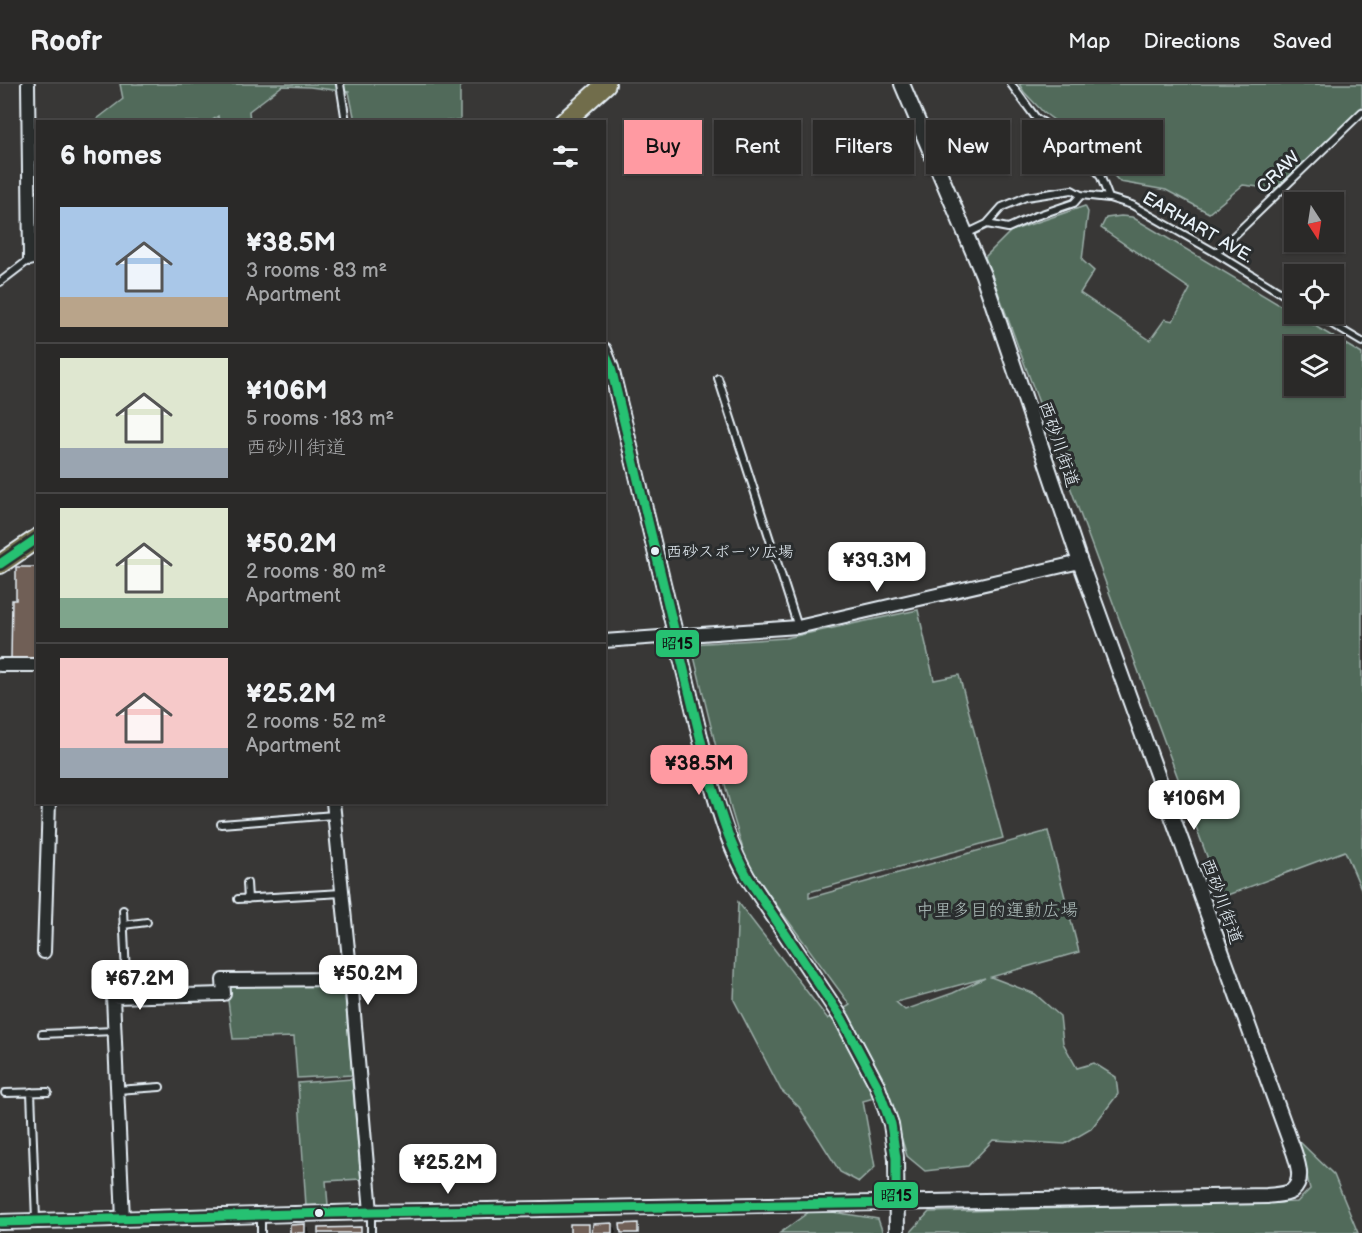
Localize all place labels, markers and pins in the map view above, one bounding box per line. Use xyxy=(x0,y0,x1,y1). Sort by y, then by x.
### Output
pin: ¥39.3M xyxy=(828,542,926,593)
place label: 西砂スポーツ広場 xyxy=(666,543,794,562)
marker: 西砂スポーツ広場 xyxy=(649,545,661,557)
pin: ¥38.5M xyxy=(650,745,748,796)
pin: ¥106M xyxy=(1152,780,1236,831)
pin: ¥50.2M xyxy=(319,955,417,1006)
pin: ¥67.2M xyxy=(91,960,189,1011)
pin: ¥25.2M xyxy=(399,1144,497,1195)
unlabelled marker xyxy=(313,1207,325,1219)

